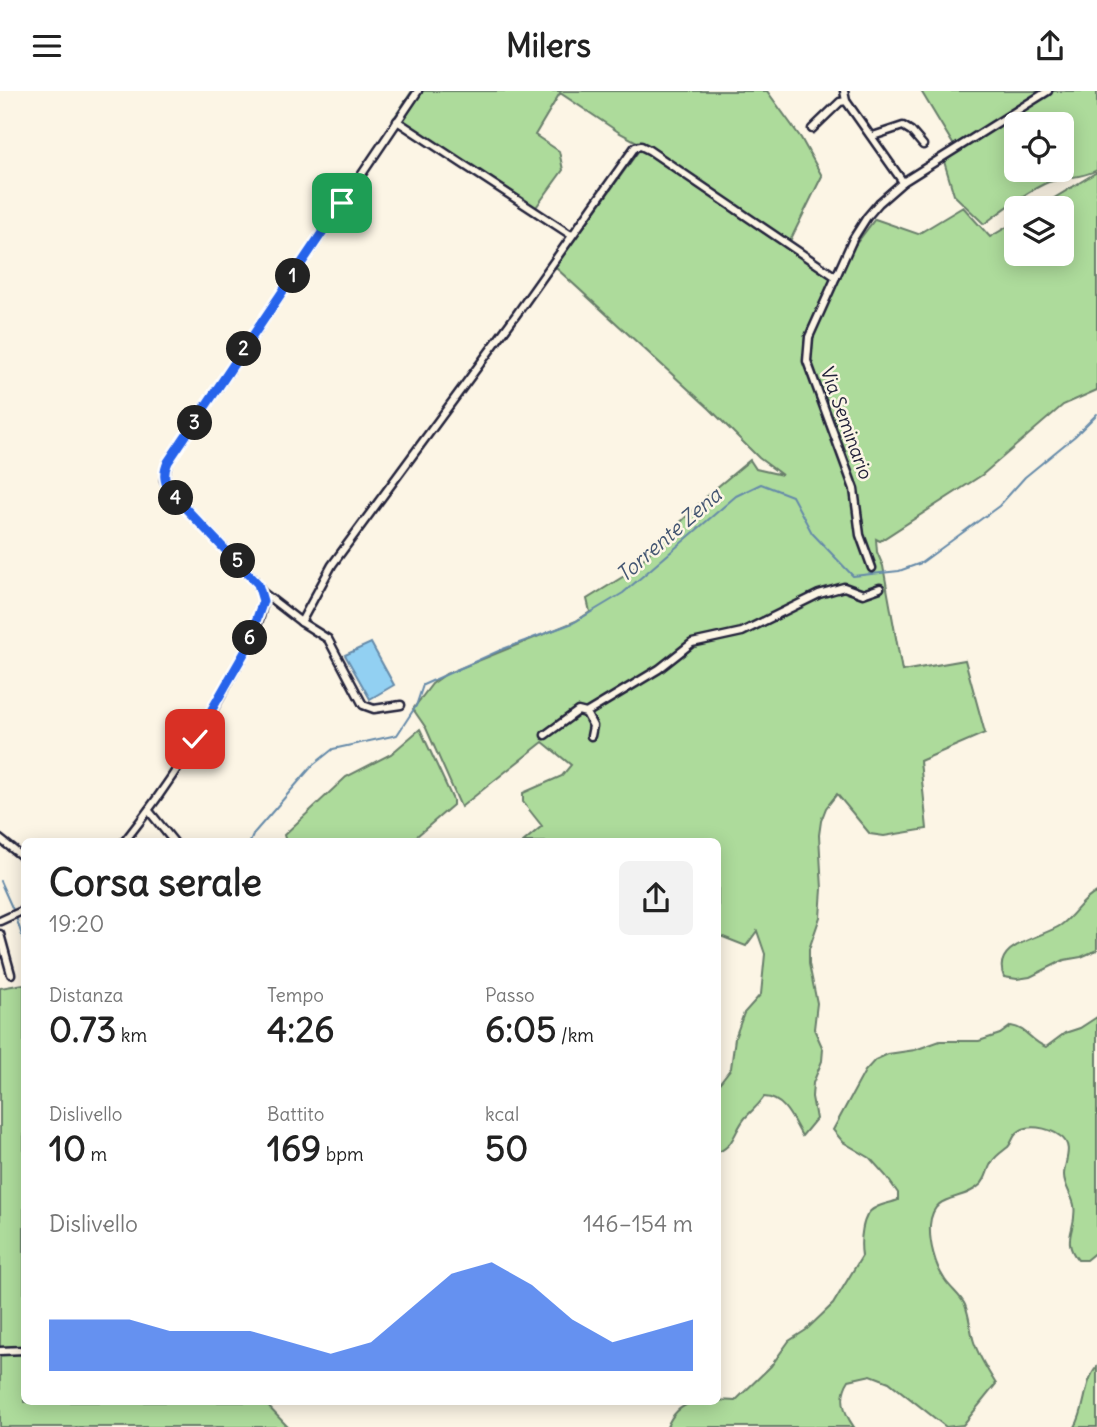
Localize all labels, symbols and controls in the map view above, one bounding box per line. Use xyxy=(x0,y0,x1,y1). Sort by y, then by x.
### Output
text: Milers xyxy=(506,25,591,66)
icon: menu xyxy=(28,27,66,65)
icon: share xyxy=(1031,27,1069,65)
map controls xyxy=(1004,112,1074,266)
button: locate xyxy=(1004,112,1074,182)
pin xyxy=(312,173,372,233)
icon: arrive xyxy=(323,184,361,222)
button: layers xyxy=(1004,196,1074,266)
pin: 1 xyxy=(276,259,310,293)
text: 1 xyxy=(289,263,296,287)
pin: 2 xyxy=(226,331,262,367)
text: 2 xyxy=(238,336,249,360)
street label: Via Seminario xyxy=(816,364,878,482)
pin: 3 xyxy=(178,405,212,441)
text: 3 xyxy=(189,410,200,434)
pin: 4 xyxy=(158,481,194,515)
water label: Torrente Zena xyxy=(610,481,728,588)
text: 4 xyxy=(170,485,181,509)
pin: 5 xyxy=(220,543,256,579)
text: 5 xyxy=(232,548,243,572)
pin: 6 xyxy=(232,621,268,655)
text: 6 xyxy=(244,625,255,649)
pin xyxy=(165,709,225,769)
icon: check xyxy=(176,720,214,758)
text: Corsa serale xyxy=(49,859,262,906)
button: share xyxy=(619,861,693,935)
text: 19:20 xyxy=(49,909,104,938)
text: Distanza xyxy=(49,983,123,1007)
text: Tempo xyxy=(267,983,324,1007)
text: Passo xyxy=(485,983,535,1007)
text: 0.73 xyxy=(49,1007,116,1051)
text: 4:26 xyxy=(267,1007,335,1051)
text: 6:05 xyxy=(485,1007,556,1051)
text: km xyxy=(116,1023,147,1047)
text: /km xyxy=(556,1023,594,1047)
text: Dislivello xyxy=(49,1102,123,1126)
text: Battito xyxy=(267,1102,324,1126)
text: kcal xyxy=(485,1102,519,1126)
text: 10 xyxy=(49,1126,86,1170)
text: 169 xyxy=(267,1126,321,1170)
text: 50 xyxy=(485,1126,528,1170)
text: m xyxy=(86,1142,107,1166)
text: bpm xyxy=(321,1142,364,1166)
text: Dislivello xyxy=(49,1209,138,1238)
text: 146–154 m xyxy=(583,1209,693,1238)

